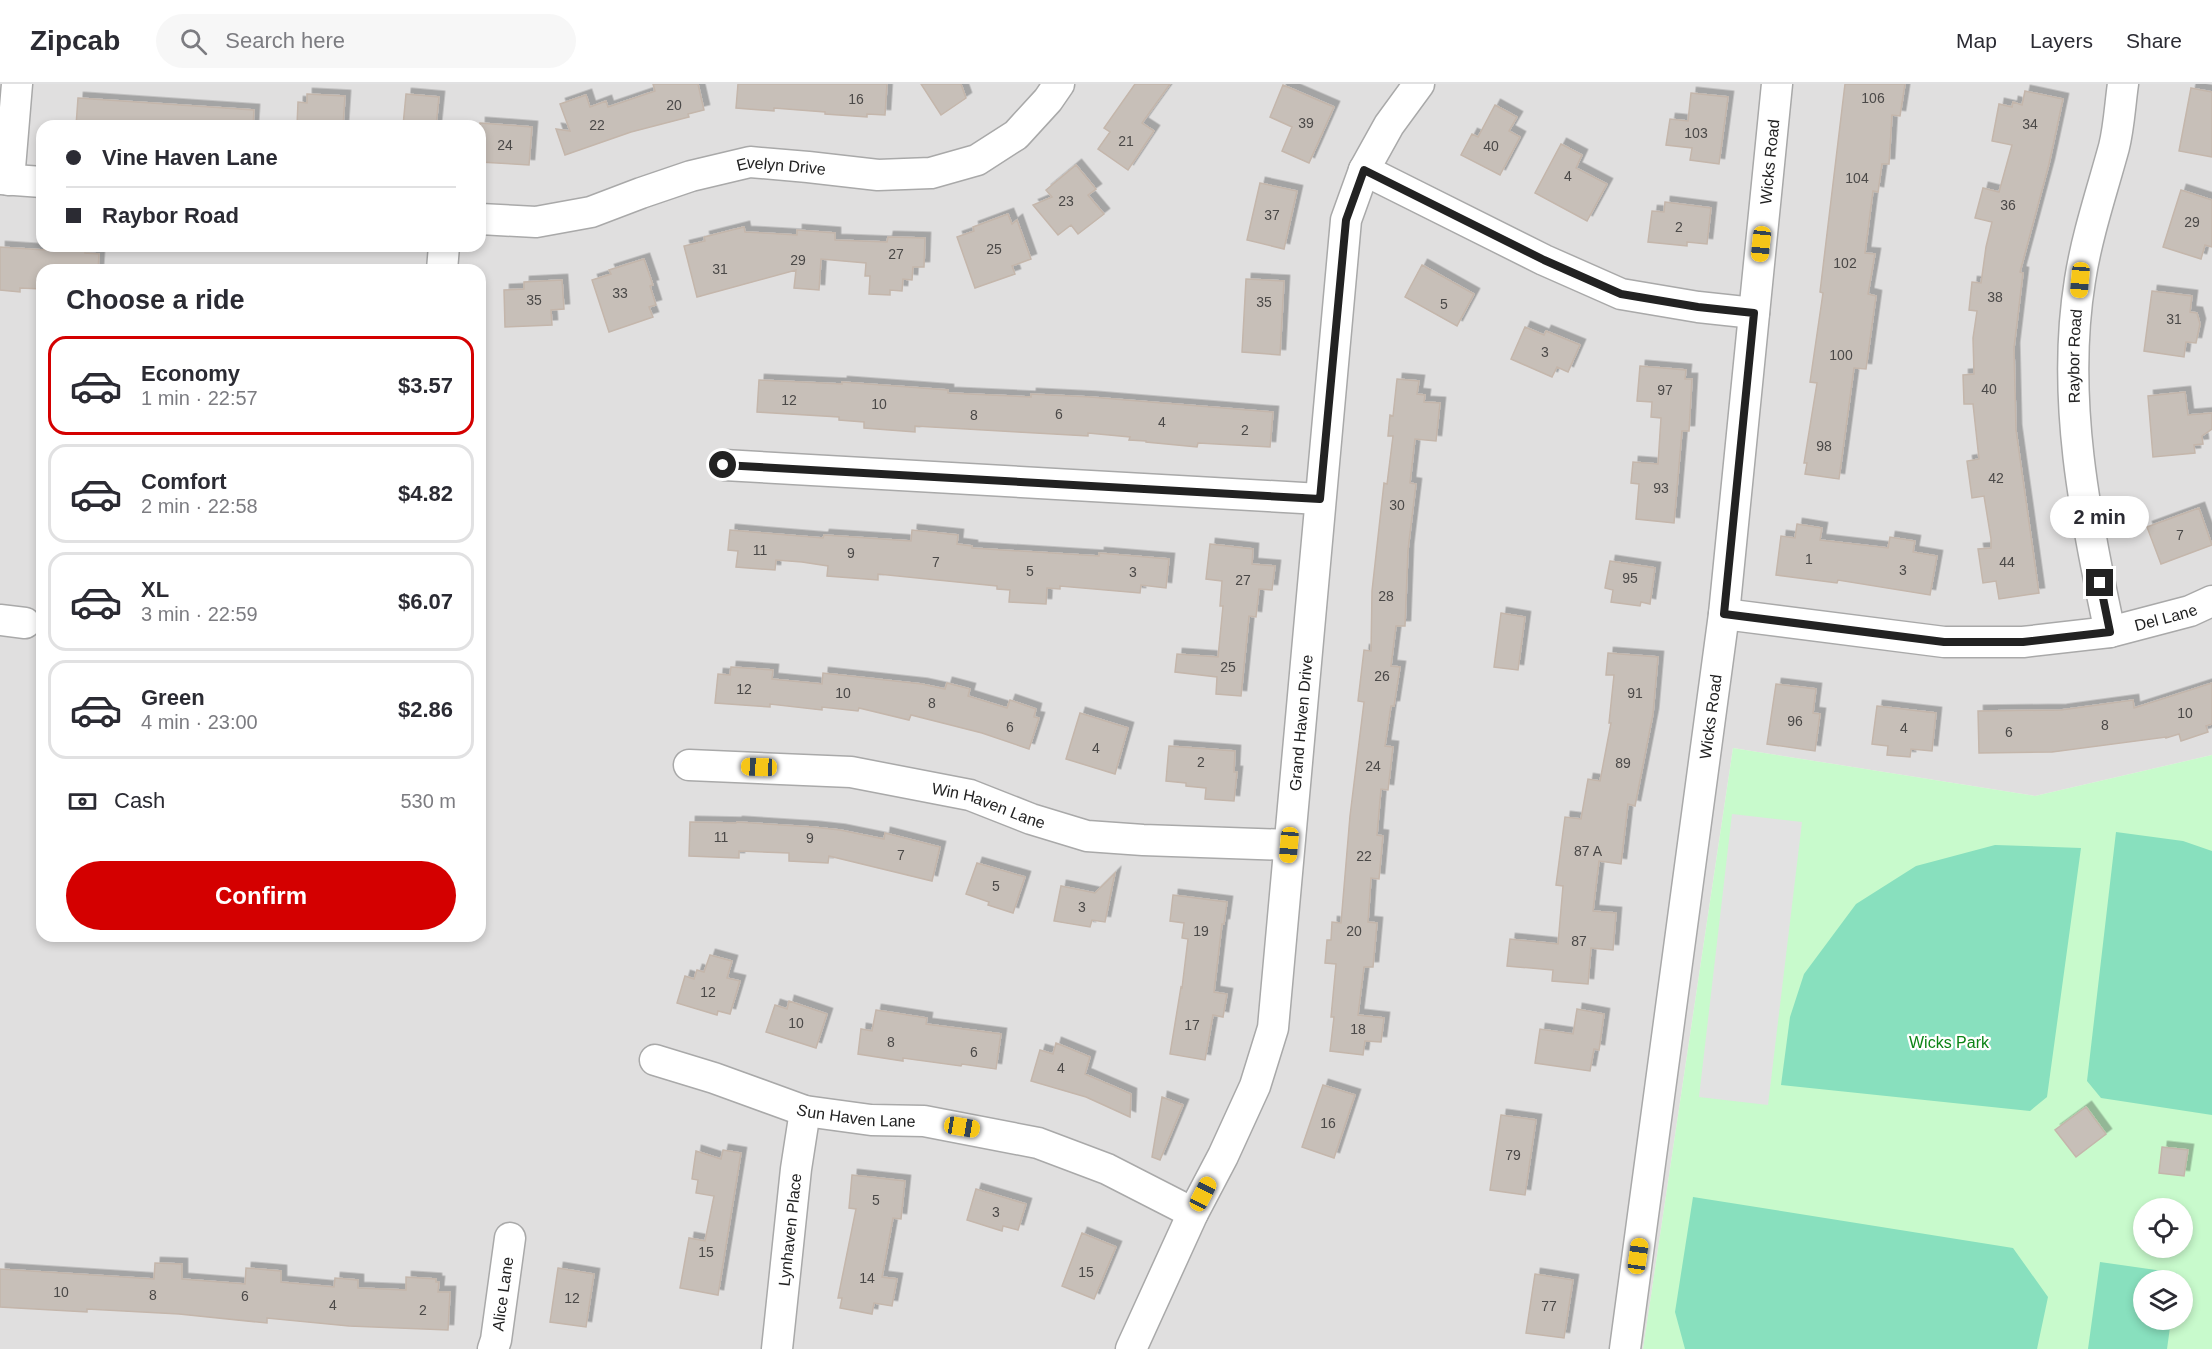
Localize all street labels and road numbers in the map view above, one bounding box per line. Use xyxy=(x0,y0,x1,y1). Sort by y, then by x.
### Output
street label: Wicks Road xyxy=(1757,119,1782,205)
street label: Evelyn Drive xyxy=(735,154,827,178)
street label: Raybor Road xyxy=(2065,308,2085,404)
street label: Del Lane xyxy=(2133,601,2200,634)
street label: Grand Haven Drive xyxy=(1286,654,1316,792)
street label: Wicks Road xyxy=(1697,673,1725,760)
street label: Win Haven Lane xyxy=(930,780,1047,832)
street label: Sun Haven Lane xyxy=(794,1101,916,1130)
street label: Lynhaven Place xyxy=(776,1172,805,1287)
street label: Alice Lane xyxy=(489,1256,516,1332)

